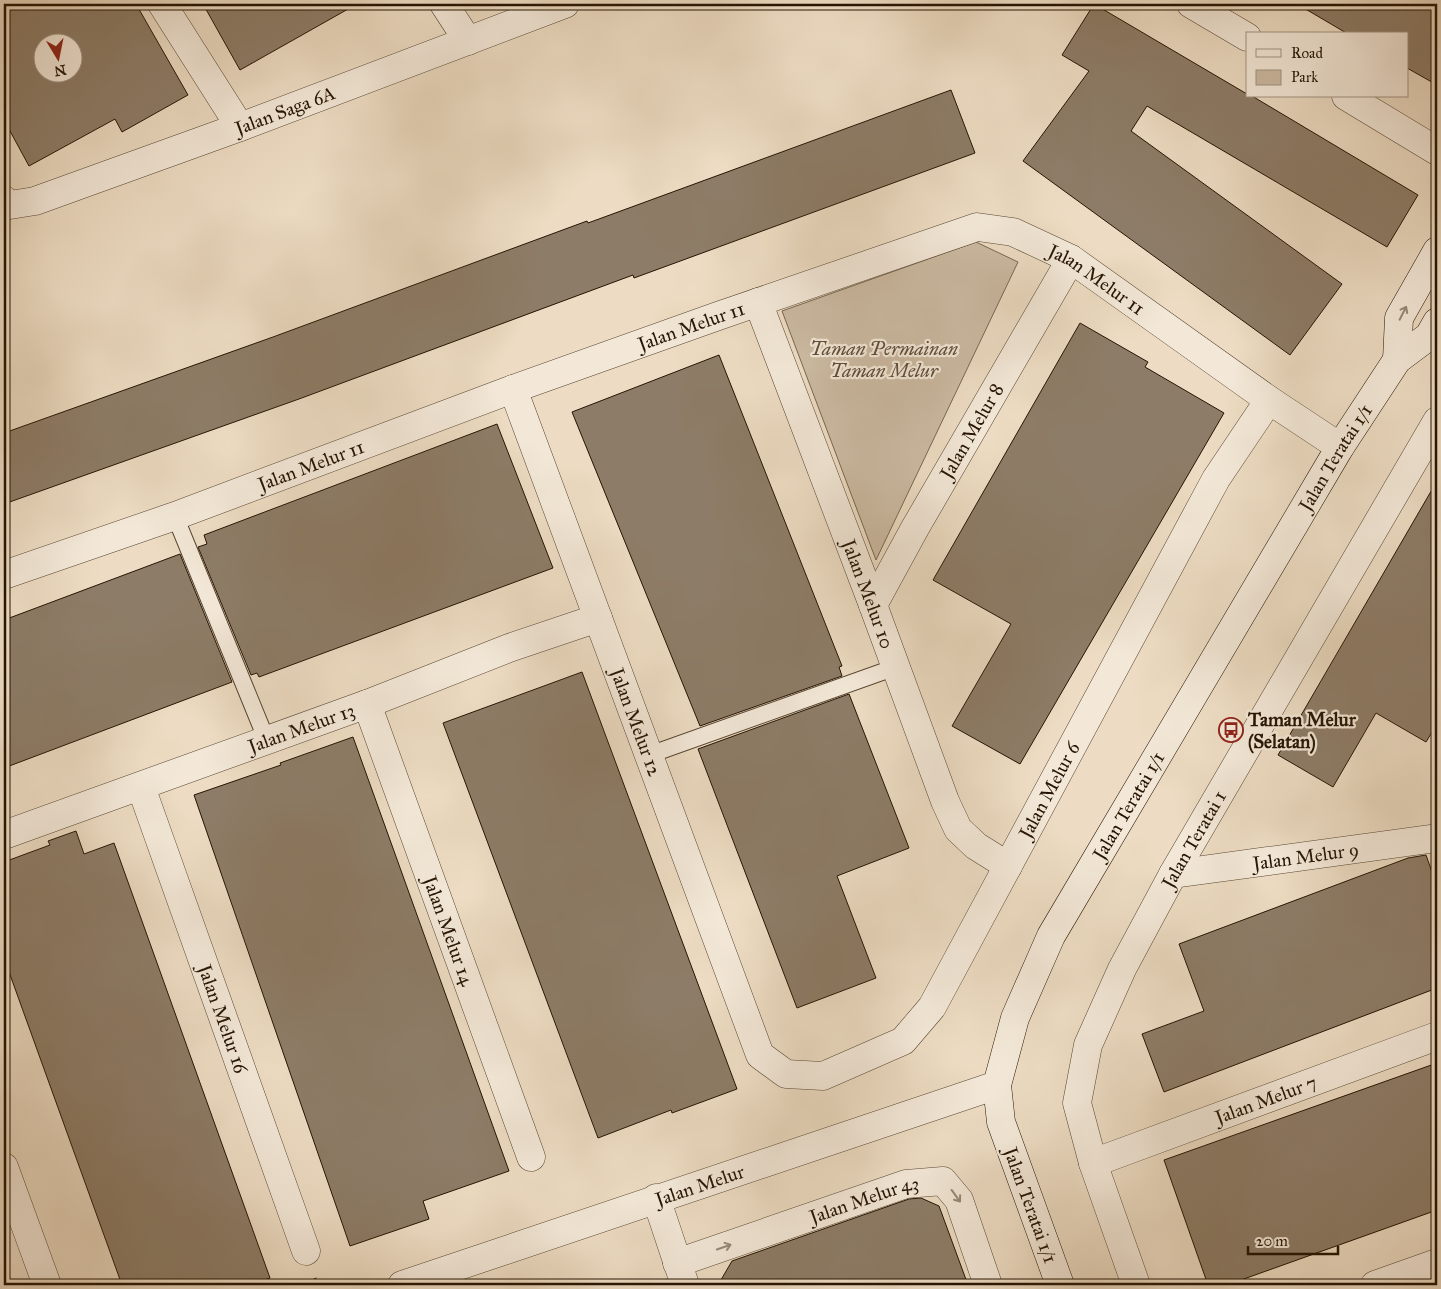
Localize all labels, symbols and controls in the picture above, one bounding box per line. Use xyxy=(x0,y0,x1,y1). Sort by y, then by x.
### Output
north arrow xyxy=(32,32,82,82)
legend xyxy=(1246,32,1408,98)
text: Road xyxy=(1291,44,1323,62)
text: N xyxy=(53,61,67,80)
text: Park xyxy=(1291,68,1318,86)
street label: Jalan Saga 6A xyxy=(230,81,339,142)
street label: Jalan Melur 11 xyxy=(1042,238,1149,320)
street label: Jalan Melur 11 xyxy=(633,297,748,357)
one-way arrow xyxy=(1398,305,1408,320)
park label: Taman Permainan Taman Melur xyxy=(810,337,958,382)
street label: Jalan Melur 8 xyxy=(934,379,1008,485)
street label: Jalan Teratai 1/1 xyxy=(1293,400,1377,518)
street label: Jalan Melur 11 xyxy=(253,435,367,497)
street label: Jalan Melur 10 xyxy=(835,534,899,652)
street label: Jalan Melur 12 xyxy=(604,663,667,780)
street label: Jalan Melur 13 xyxy=(243,698,358,760)
place label: Taman Melur (Selatan) xyxy=(1247,708,1357,754)
bus stop icon: Taman Melur (Selatan) xyxy=(1218,717,1244,743)
street label: Jalan Melur 6 xyxy=(1013,737,1085,845)
street label: Jalan Teratai 1/1 xyxy=(1087,748,1169,866)
street label: Jalan Teratai 1 xyxy=(1156,786,1231,894)
street label: Jalan Melur 9 xyxy=(1249,838,1360,876)
street label: Jalan Melur 14 xyxy=(417,871,479,989)
street label: Jalan Melur 16 xyxy=(191,960,253,1078)
street label: Jalan Melur 7 xyxy=(1210,1070,1320,1131)
street label: Jalan Teratai 1/1 xyxy=(997,1142,1062,1267)
street label: Jalan Melur xyxy=(650,1160,748,1213)
street label: Jalan Melur 43 xyxy=(804,1172,920,1230)
one-way arrow xyxy=(951,1189,961,1203)
scale bar xyxy=(1248,1224,1338,1256)
text: 20 m xyxy=(1256,1232,1288,1250)
one-way arrow xyxy=(715,1242,731,1251)

